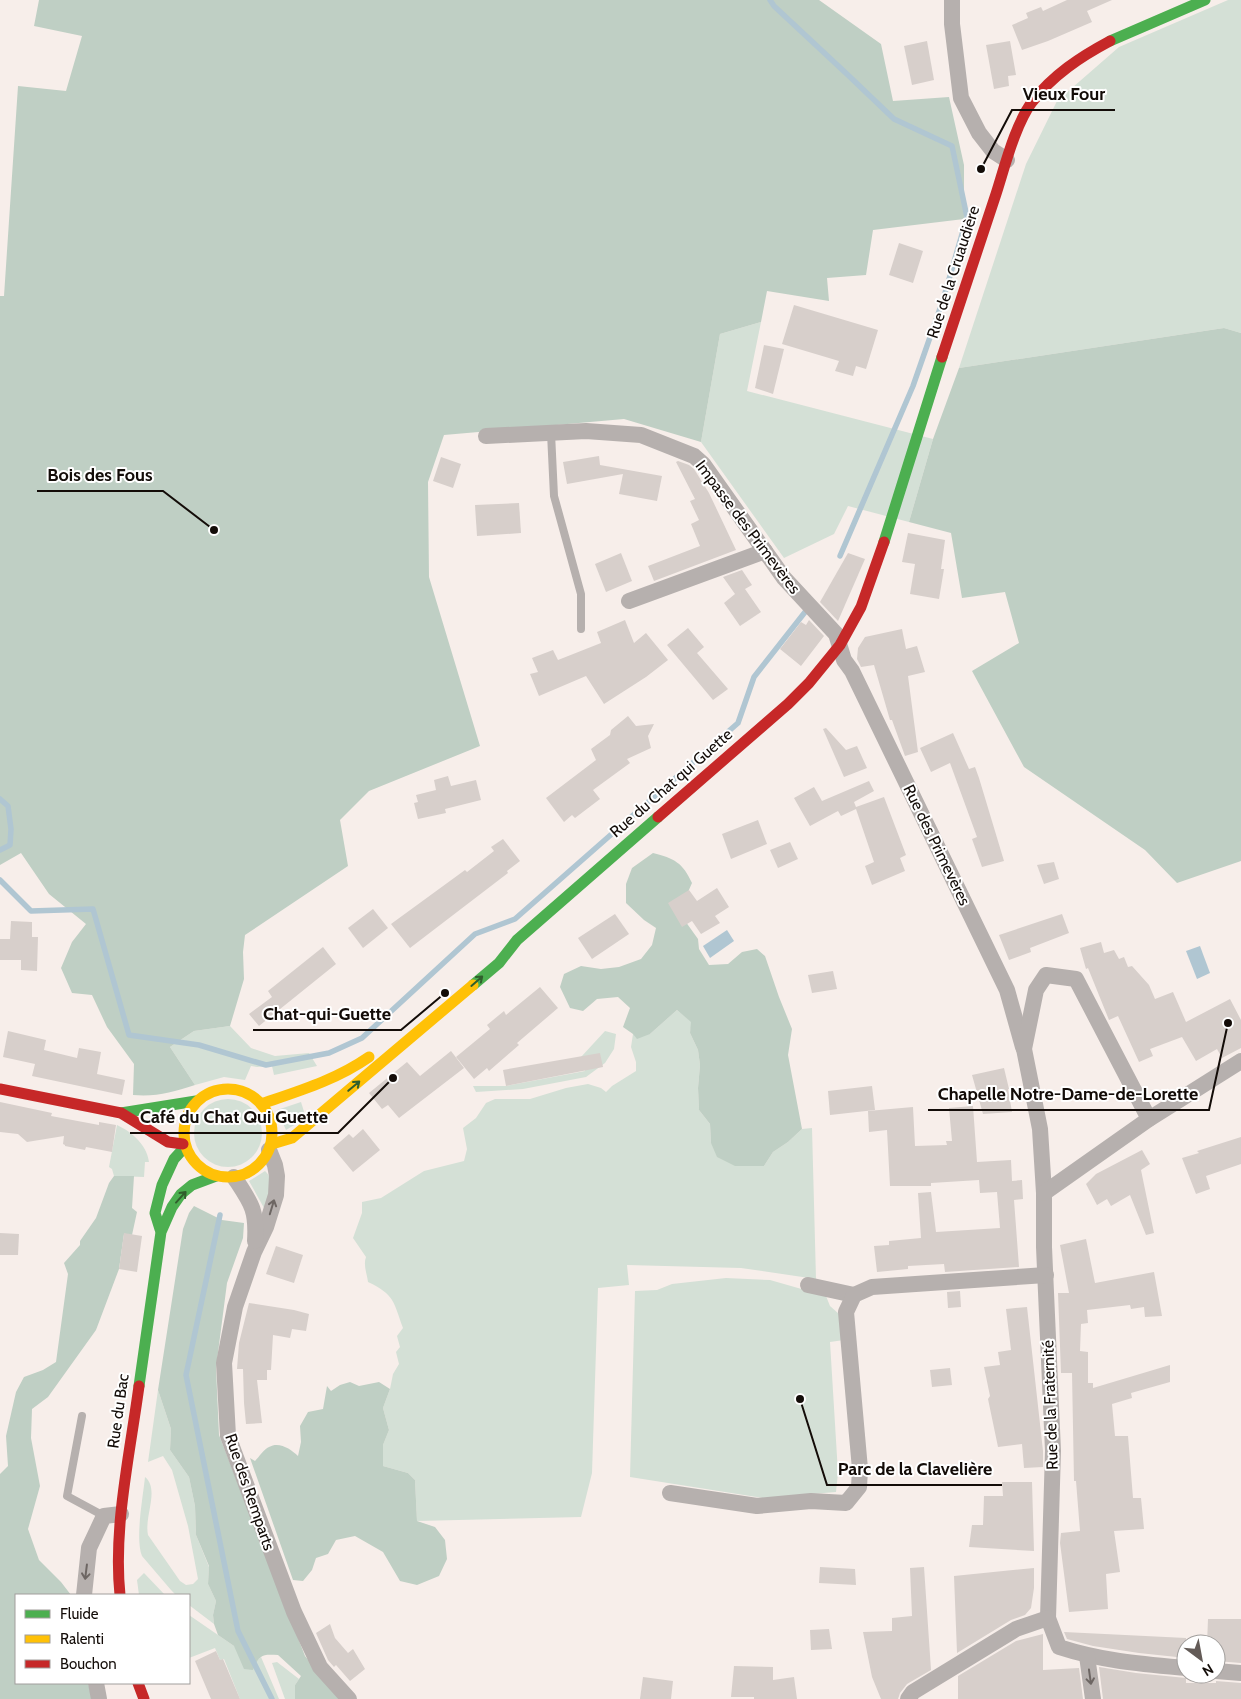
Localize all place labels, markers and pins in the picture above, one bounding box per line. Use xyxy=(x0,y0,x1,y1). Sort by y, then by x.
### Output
callout: Vieux Four xyxy=(1012,77,1115,110)
callout: Bois des Fous xyxy=(37,458,163,491)
callout: Chat-qui-Guette xyxy=(253,997,401,1030)
callout: Chapelle Notre-Dame-de-Lorette xyxy=(928,1077,1209,1110)
callout: Café du Chat Qui Guette xyxy=(130,1100,338,1133)
callout: Parc de la Clavelière xyxy=(827,1452,1002,1485)

